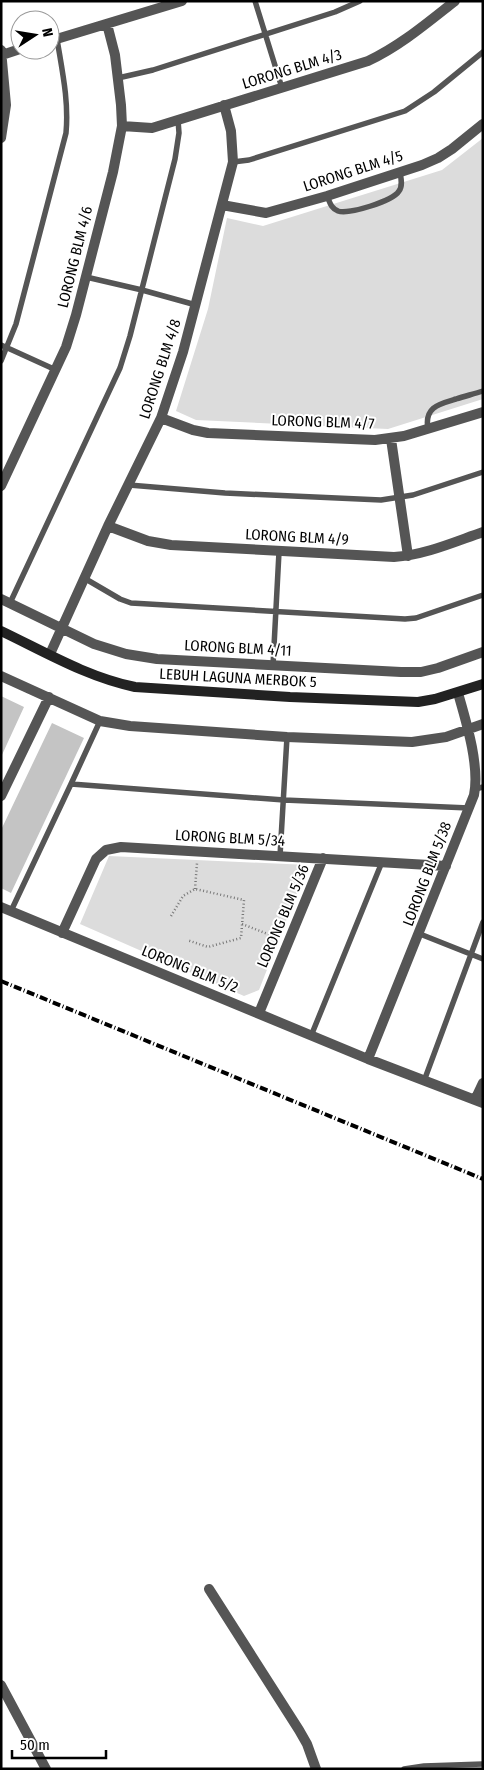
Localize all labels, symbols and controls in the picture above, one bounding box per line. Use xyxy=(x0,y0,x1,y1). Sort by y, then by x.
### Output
north arrow xyxy=(10,10,60,60)
text: N xyxy=(38,27,56,38)
street label: LORONG BLM 4/3 xyxy=(240,45,344,93)
street label: LORONG BLM 4/5 xyxy=(301,146,405,196)
street label: LORONG BLM 4/6 xyxy=(54,204,96,310)
street label: LORONG BLM 4/8 xyxy=(135,317,185,421)
street label: LORONG BLM 4/7 xyxy=(271,411,375,433)
street label: LORONG BLM 4/9 xyxy=(245,525,349,549)
street label: LORONG BLM 4/11 xyxy=(184,636,292,660)
street label: LEBUH LAGUNA MERBOK 5 xyxy=(159,665,317,691)
street label: LORONG BLM 5/38 xyxy=(399,819,455,929)
street label: LORONG BLM 5/34 xyxy=(175,826,285,850)
street label: LORONG BLM 5/36 xyxy=(253,862,313,970)
street label: LORONG BLM 5/2 xyxy=(139,941,241,997)
scale bar xyxy=(12,1728,106,1760)
text: 50 m xyxy=(20,1736,50,1754)

